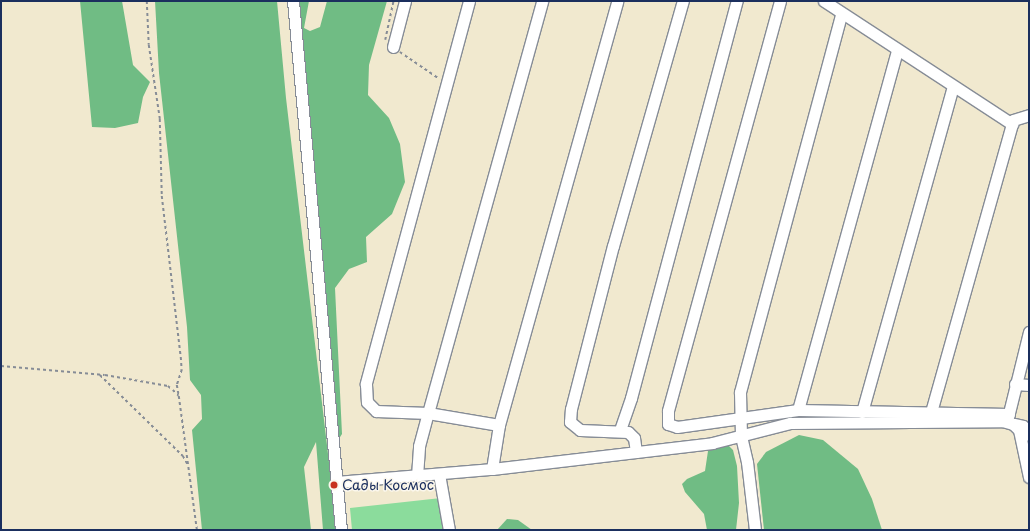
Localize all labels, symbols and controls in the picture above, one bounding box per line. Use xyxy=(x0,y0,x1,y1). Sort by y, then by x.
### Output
place label: Сады Космос xyxy=(342,477,434,493)
marker: Сады Космос xyxy=(329,480,339,490)

